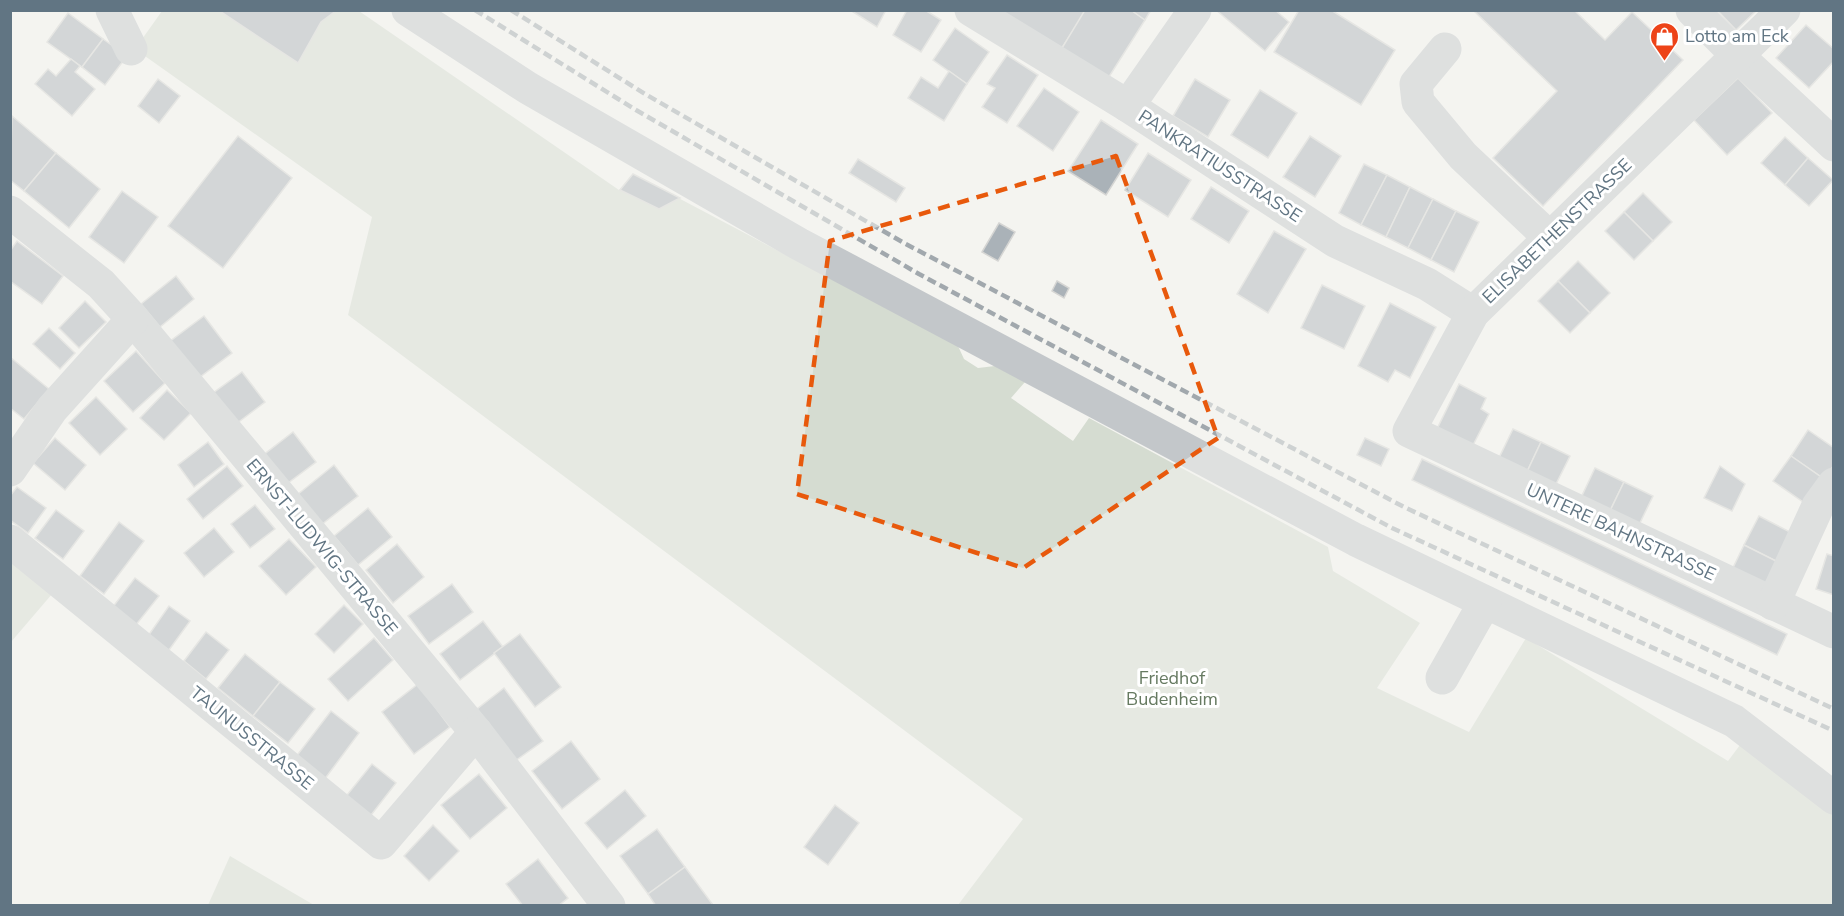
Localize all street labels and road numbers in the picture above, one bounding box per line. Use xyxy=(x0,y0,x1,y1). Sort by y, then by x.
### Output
street label: PANKRATIUSSTRASSE xyxy=(1134,104,1306,228)
street label: ELISABETHENSTRASSE xyxy=(1477,153,1637,309)
street label: ERNST-LUDWIG-STRASSE xyxy=(241,454,403,640)
street label: UNTERE BAHNSTRASSE xyxy=(1522,478,1720,586)
street label: TAUNUSSTRASSE xyxy=(185,681,319,795)

